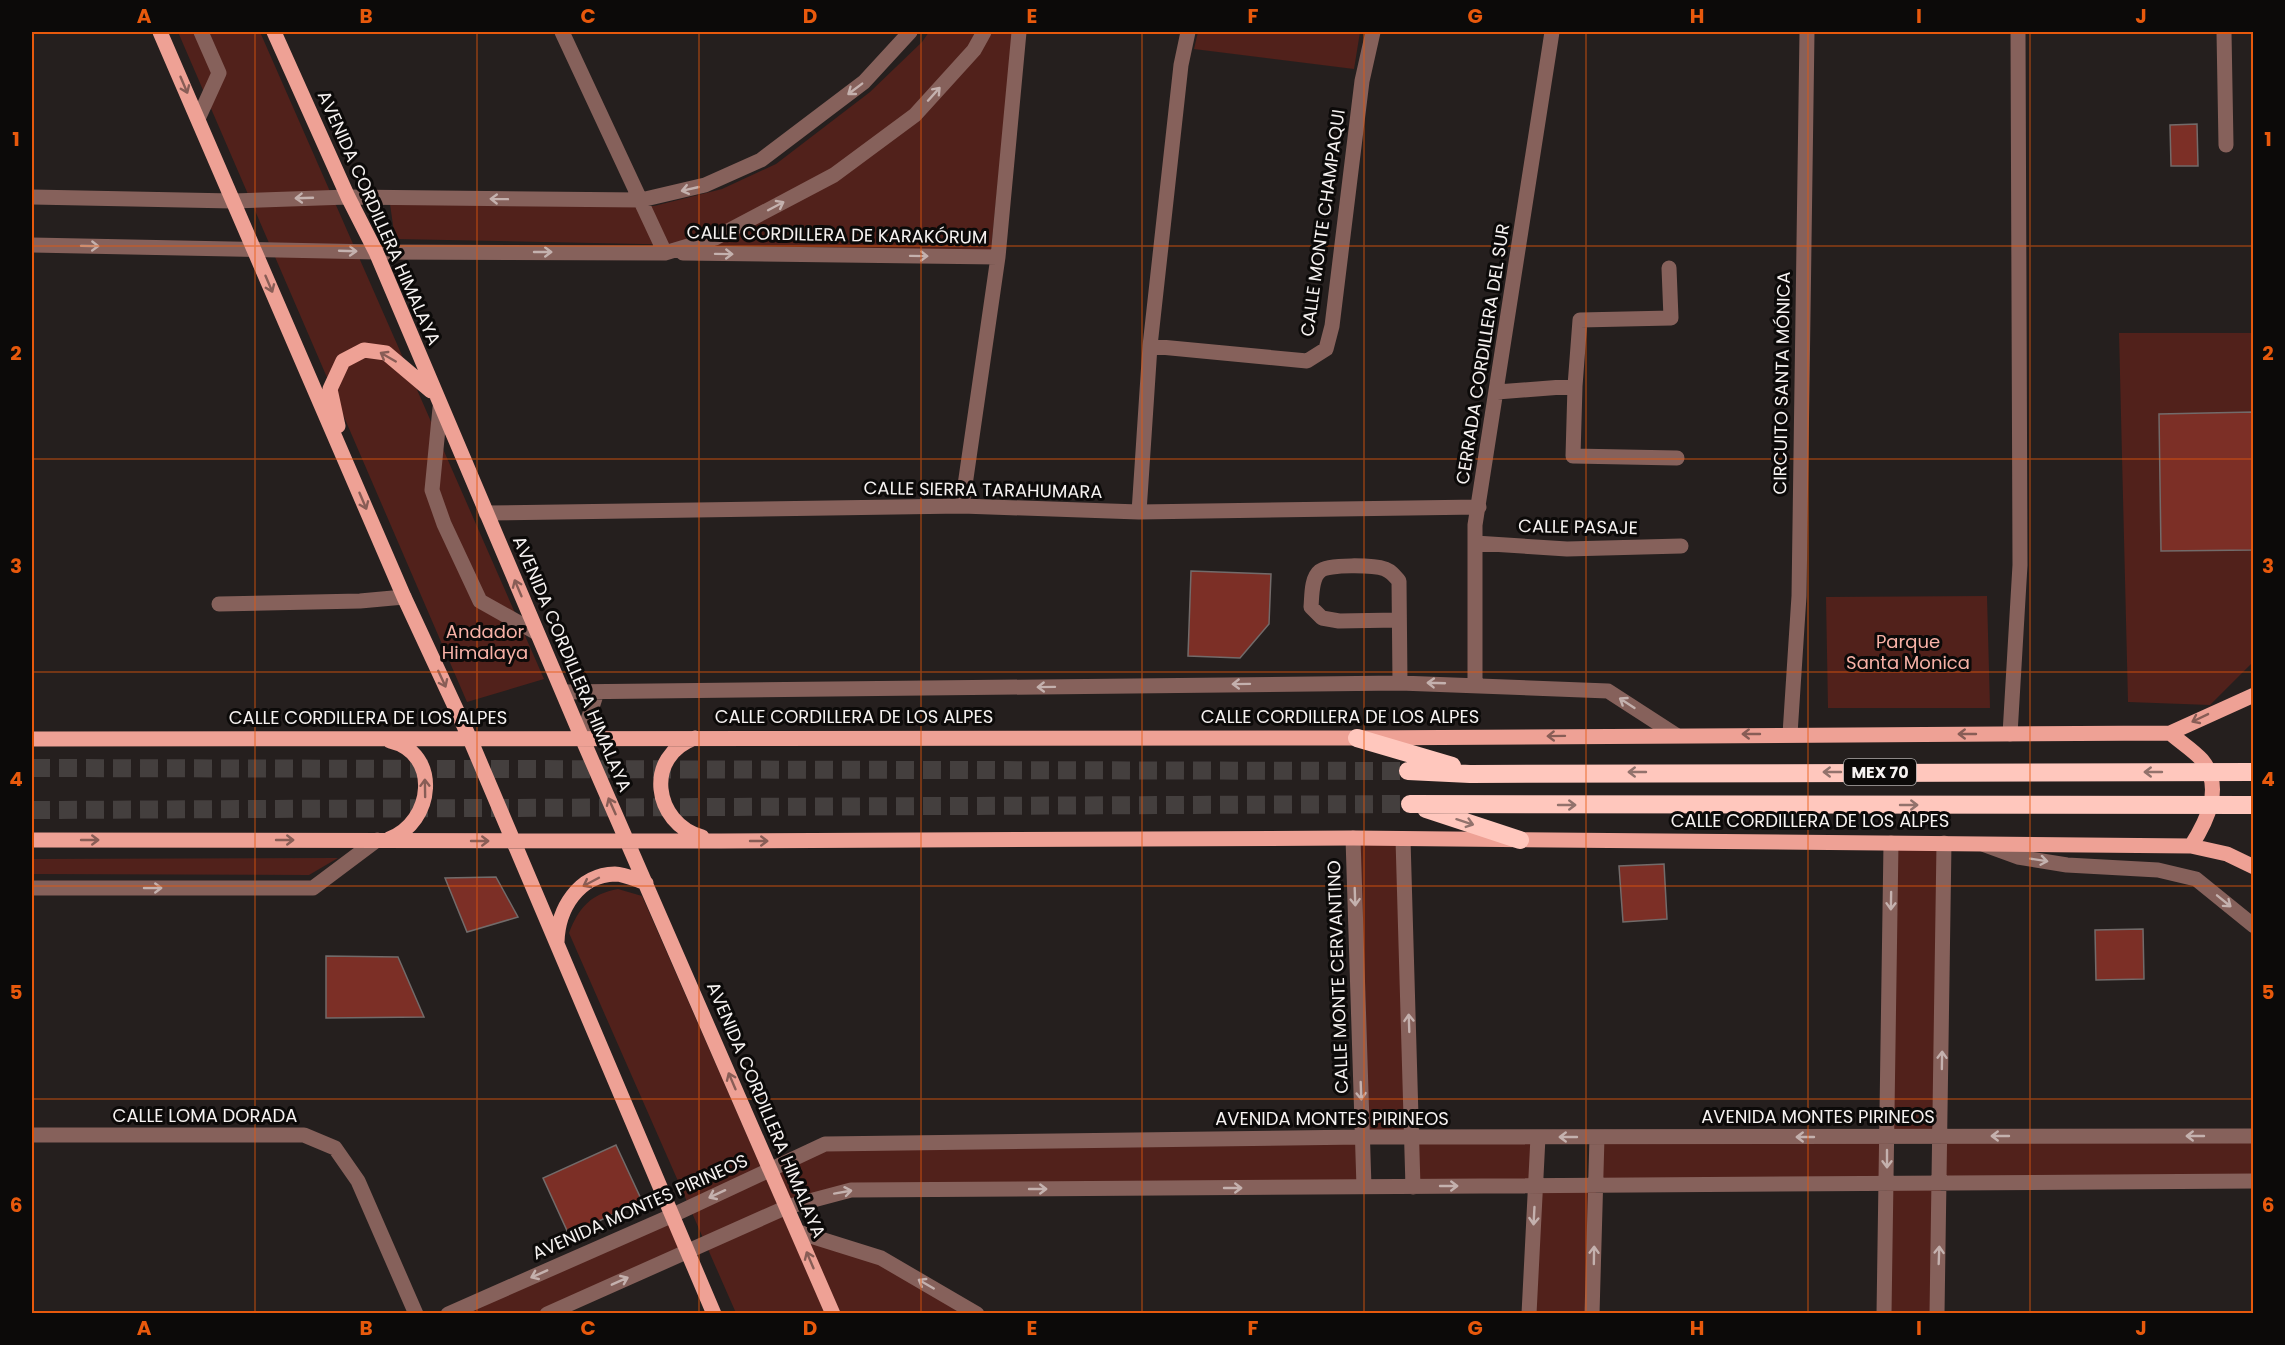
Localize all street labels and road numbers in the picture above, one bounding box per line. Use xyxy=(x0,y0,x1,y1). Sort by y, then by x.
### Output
street label: AVENIDA CORDILLERA HIMALAYA xyxy=(312,87,447,349)
street label: CALLE MONTE CHAMPAQUI xyxy=(1294,108,1351,338)
street label: CALLE CORDILLERA DE KARAKÓRUM xyxy=(686,219,988,250)
street label: CERRADA CORDILLERA DEL SUR xyxy=(1450,222,1515,486)
street label: CIRCUITO SANTA MÓNICA xyxy=(1767,271,1796,495)
street label: CALLE SIERRA TARAHUMARA xyxy=(863,475,1103,504)
street label: CALLE PASAJE xyxy=(1518,513,1638,540)
street label: AVENIDA CORDILLERA HIMALAYA xyxy=(507,532,638,796)
street label: CALLE CORDILLERA DE LOS ALPES xyxy=(715,704,993,729)
street label: CALLE CORDILLERA DE LOS ALPES xyxy=(1201,704,1479,729)
street label: CALLE CORDILLERA DE LOS ALPES xyxy=(229,705,507,730)
road number: MEX 70 xyxy=(1844,759,1916,785)
street label: CALLE CORDILLERA DE LOS ALPES xyxy=(1671,808,1949,833)
street label: CALLE MONTE CERVANTINO xyxy=(1321,860,1354,1094)
street label: AVENIDA CORDILLERA HIMALAYA xyxy=(701,978,832,1242)
street label: CALLE LOMA DORADA xyxy=(113,1103,297,1128)
street label: AVENIDA MONTES PIRINEOS xyxy=(1701,1104,1935,1129)
street label: AVENIDA MONTES PIRINEOS xyxy=(1215,1106,1449,1131)
street label: AVENIDA MONTES PIRINEOS xyxy=(528,1148,752,1265)

